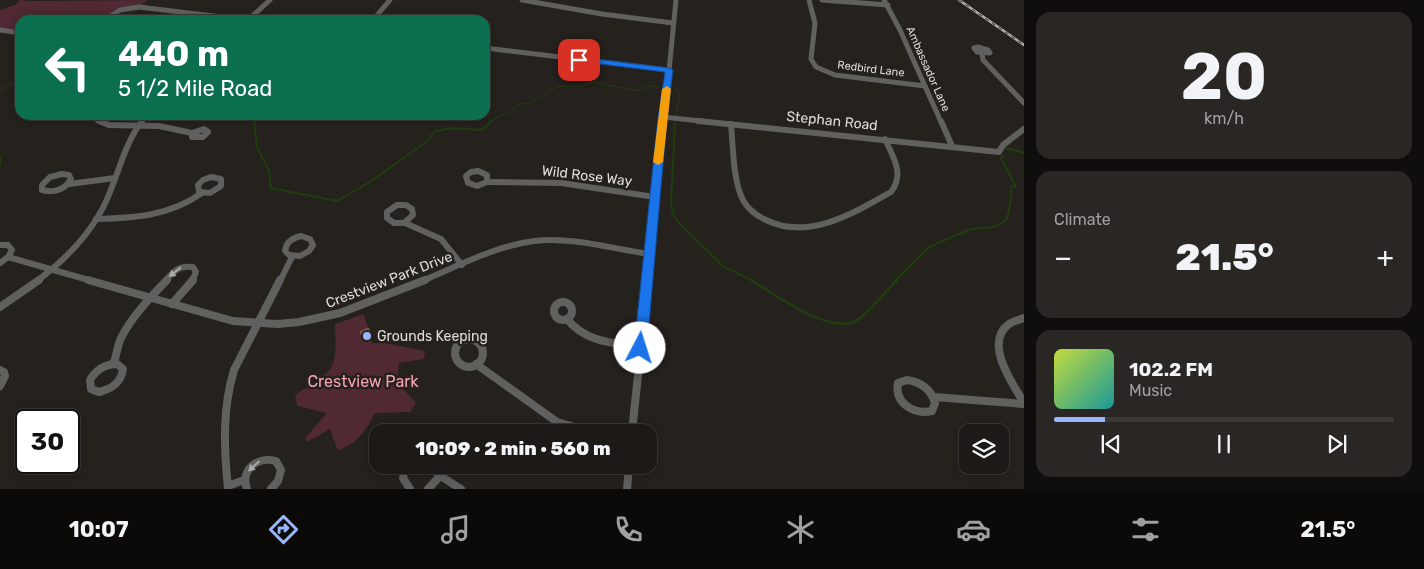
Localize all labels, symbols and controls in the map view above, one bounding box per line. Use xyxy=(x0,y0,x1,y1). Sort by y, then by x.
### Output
street label: Ambassador Lane xyxy=(903,24,953,114)
text: 440 m xyxy=(118,33,229,75)
icon: left xyxy=(35,35,100,100)
text: 20 xyxy=(1181,38,1267,115)
pin xyxy=(558,39,600,81)
icon: arrive xyxy=(565,46,593,74)
street label: Redbird Lane xyxy=(837,58,905,80)
text: 5 1/2 Mile Road xyxy=(118,75,272,102)
street label: Stephan Road xyxy=(786,108,878,134)
text: km/h xyxy=(1204,109,1244,128)
street label: Wild Rose Way xyxy=(541,162,634,190)
text: Climate xyxy=(1054,210,1111,229)
text: 21.5° xyxy=(1175,234,1274,280)
text: − xyxy=(1054,241,1072,274)
text: + xyxy=(1377,241,1394,274)
street label: Crestview Park Drive xyxy=(323,248,455,312)
one-way arrow xyxy=(169,267,182,277)
position arrow xyxy=(613,321,665,373)
place label: Grounds Keeping xyxy=(377,328,488,345)
marker: Grounds Keeping xyxy=(361,330,373,342)
text: 102.2 FM xyxy=(1129,358,1213,381)
park label: Crestview Park xyxy=(307,372,419,391)
text: Music xyxy=(1129,381,1172,400)
speed limit sign: 30 xyxy=(15,409,80,474)
map controls xyxy=(959,424,1009,474)
button: layers xyxy=(959,424,1009,474)
icon: previous xyxy=(1097,430,1125,458)
icon: pause xyxy=(1210,430,1238,458)
icon: next xyxy=(1323,430,1351,458)
text: 10:09 · 2 min · 560 m xyxy=(415,437,611,460)
one-way arrow xyxy=(248,460,260,472)
icon: directions xyxy=(266,512,301,547)
icon: music xyxy=(438,512,473,547)
icon: phone xyxy=(611,512,646,547)
icon: climate xyxy=(783,512,818,547)
icon: car xyxy=(956,512,991,547)
icon: filters xyxy=(1128,512,1163,547)
text: 10:07 xyxy=(69,516,129,543)
text: 21.5° xyxy=(1300,516,1355,543)

